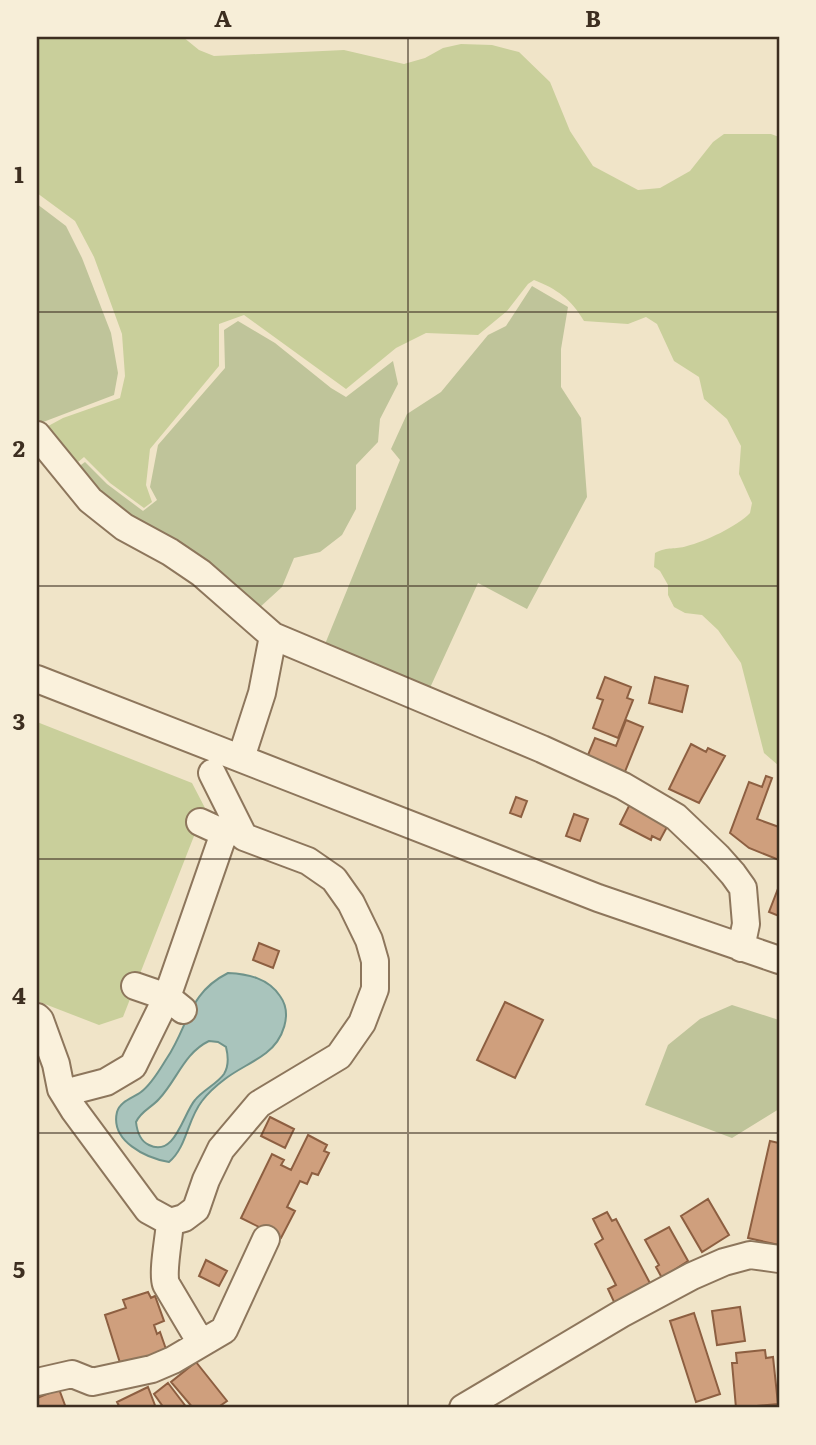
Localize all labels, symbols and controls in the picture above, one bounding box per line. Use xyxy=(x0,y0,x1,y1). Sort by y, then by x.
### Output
text: A xyxy=(214,0,232,34)
text: B xyxy=(585,0,601,34)
text: 1 xyxy=(14,156,24,190)
text: 2 xyxy=(13,430,25,464)
text: 3 xyxy=(13,703,25,737)
text: 4 xyxy=(12,977,26,1011)
text: 5 xyxy=(13,1251,25,1285)

